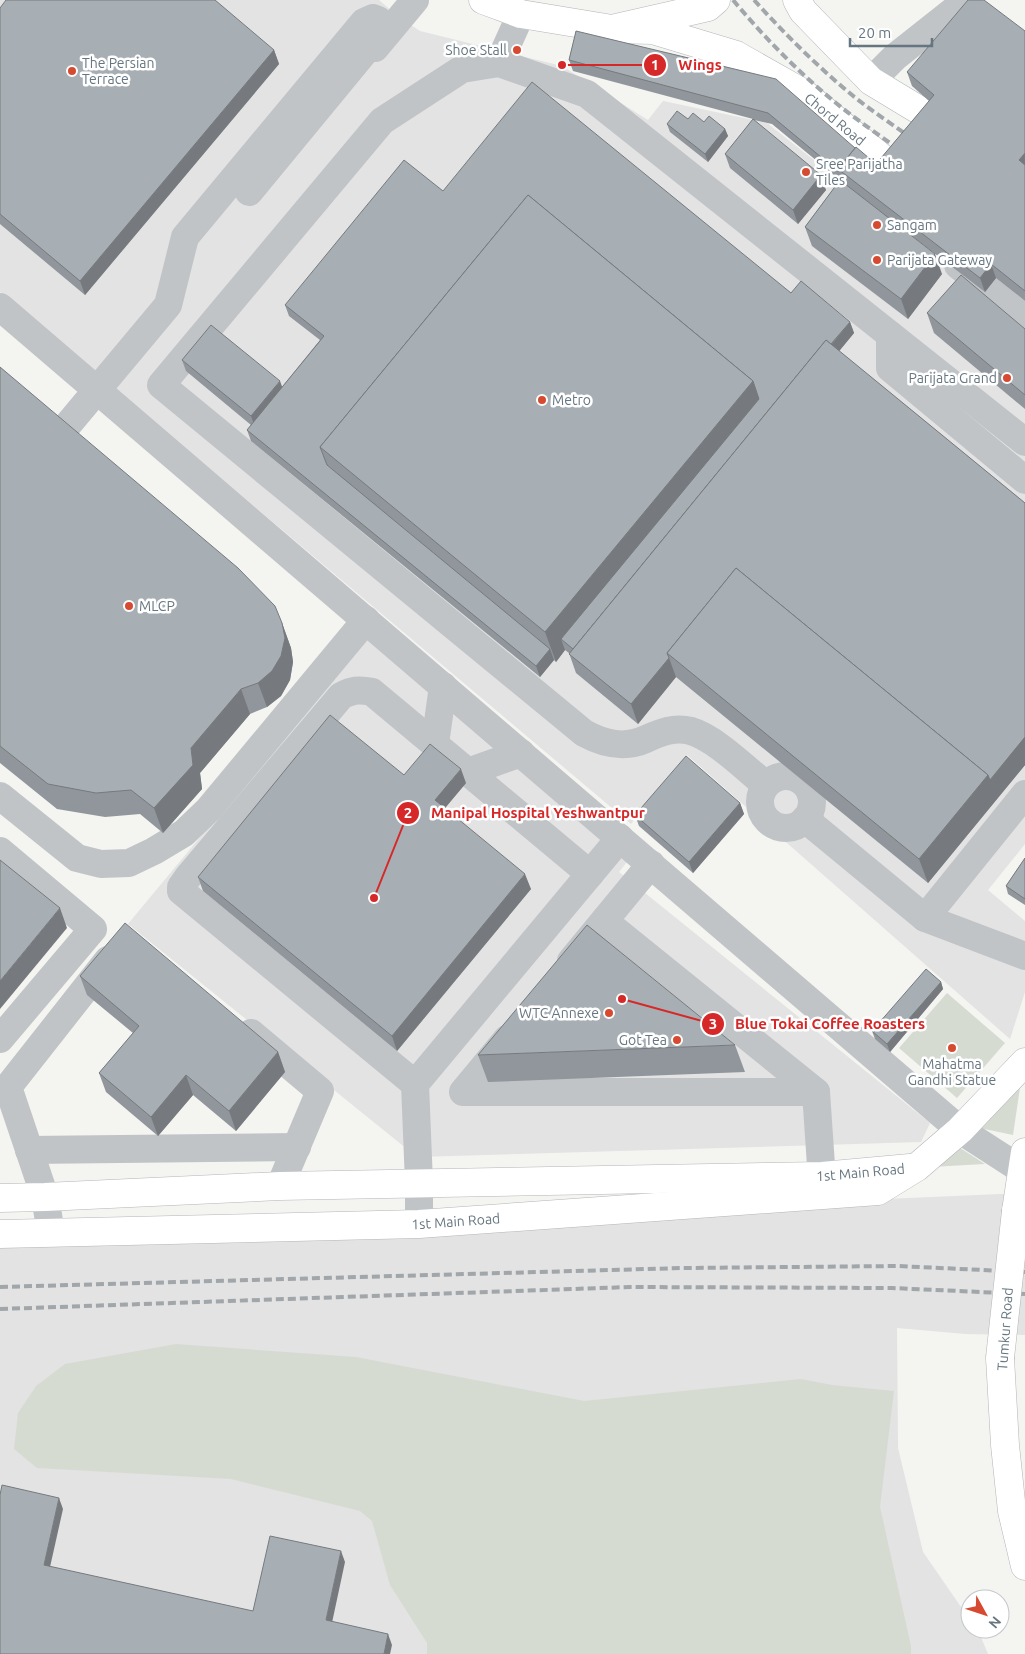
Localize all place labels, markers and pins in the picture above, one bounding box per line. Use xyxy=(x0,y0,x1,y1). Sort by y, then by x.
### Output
place label: Shoe Stall xyxy=(445,42,507,58)
marker: Shoe Stall xyxy=(511,44,523,56)
callout: Wings xyxy=(643,50,731,80)
place label: The Persian Terrace xyxy=(82,55,155,87)
marker: The Persian Terrace xyxy=(66,65,78,77)
place label: Sree Parijatha Tiles xyxy=(816,156,903,188)
marker: Sree Parijatha Tiles xyxy=(800,166,812,178)
place label: Sangam xyxy=(887,217,937,233)
marker: Sangam xyxy=(871,219,883,231)
place label: Parijata Gateway xyxy=(887,252,992,268)
marker: Parijata Gateway xyxy=(871,254,883,266)
place label: Parijata Grand xyxy=(908,370,997,386)
marker: Parijata Grand xyxy=(1001,372,1013,384)
place label: Metro xyxy=(552,392,591,408)
marker: Metro xyxy=(536,394,548,406)
place label: MLCP xyxy=(139,598,175,614)
marker: MLCP xyxy=(123,600,135,612)
callout: Manipal Hospital Yeshwantpur xyxy=(396,798,655,828)
place label: WTC Annexe xyxy=(519,1005,599,1021)
marker: WTC Annexe xyxy=(603,1007,615,1019)
callout: Blue Tokai Coffee Roasters xyxy=(700,1009,936,1039)
place label: Got Tea xyxy=(619,1032,667,1048)
marker: Got Tea xyxy=(671,1034,683,1046)
marker: Mahatma Gandhi Statue xyxy=(946,1042,958,1054)
place label: Mahatma Gandhi Statue xyxy=(908,1056,996,1088)

